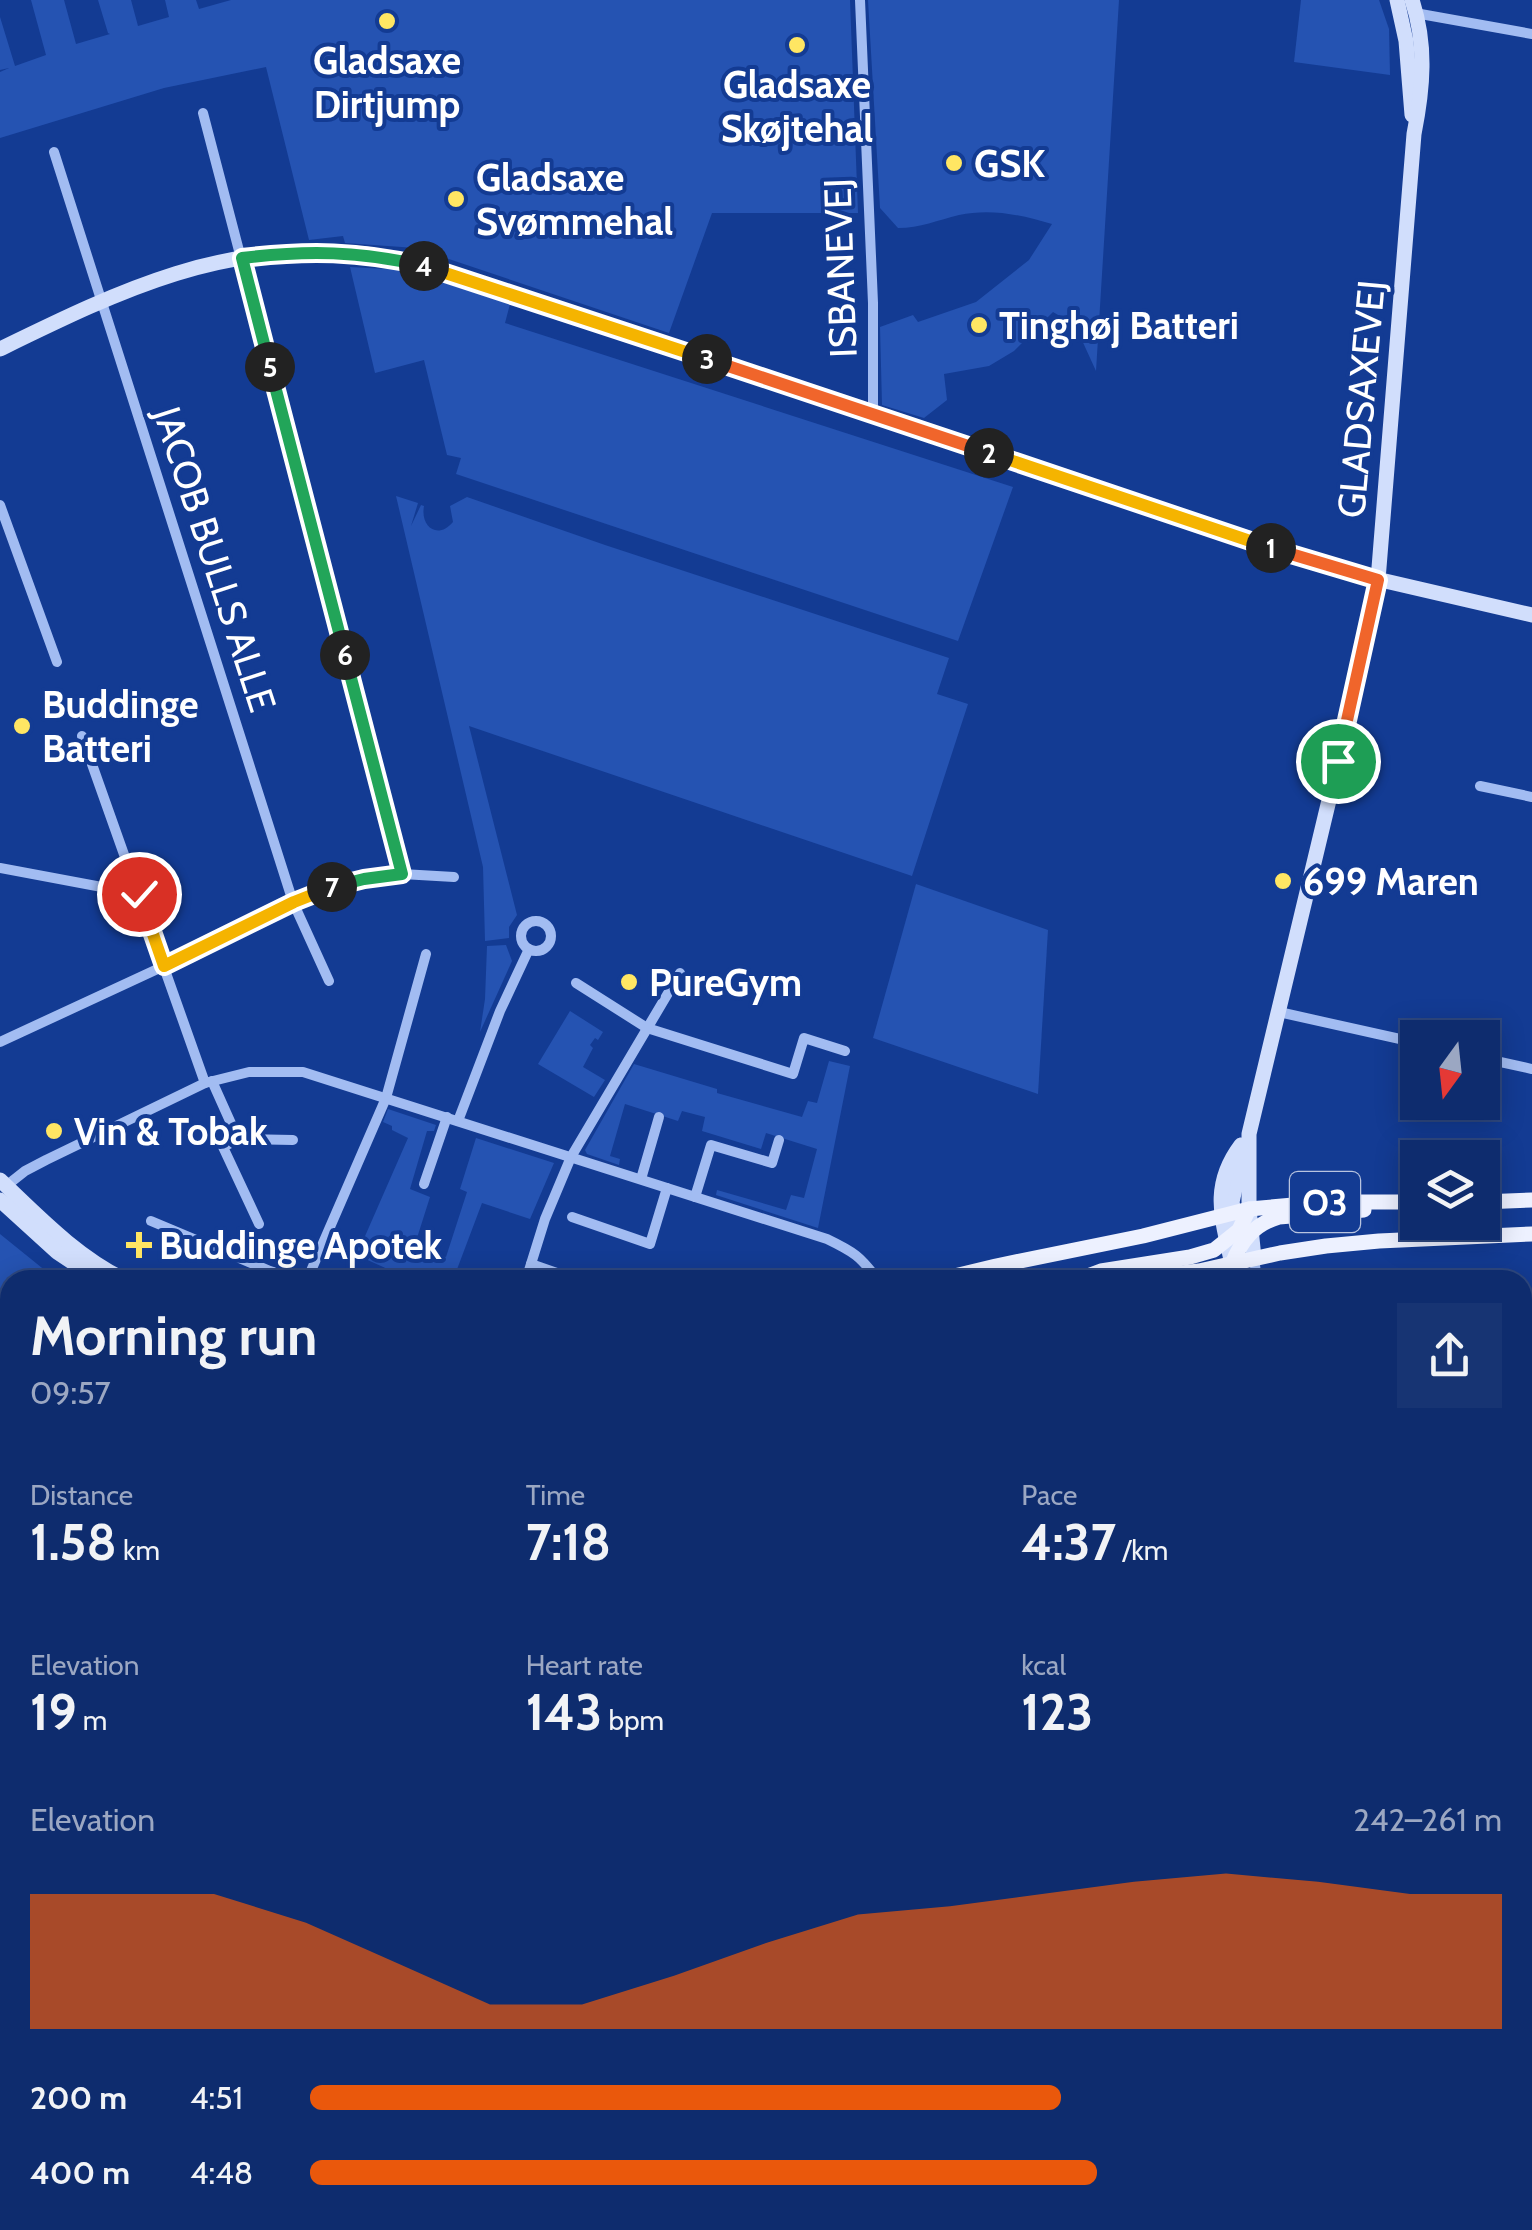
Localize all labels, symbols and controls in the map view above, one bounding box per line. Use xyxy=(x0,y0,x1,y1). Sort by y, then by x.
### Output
marker: Gladsaxe Dirtjump xyxy=(376,10,398,32)
marker: Gladsaxe Skøjtehal xyxy=(786,34,808,56)
place label: Gladsaxe Dirtjump xyxy=(313,37,461,128)
place label: Gladsaxe Skøjtehal xyxy=(721,61,873,152)
place label: GSK xyxy=(974,140,1045,187)
marker: GSK xyxy=(943,152,965,174)
place label: Gladsaxe Svømmehal xyxy=(476,154,673,245)
street label: ISBANEVEJ xyxy=(813,177,867,359)
marker: Gladsaxe Svømmehal xyxy=(445,188,467,210)
pin: 4 xyxy=(399,241,449,291)
text: 4 xyxy=(415,249,433,283)
street label: GLADSAXEVEJ xyxy=(1327,278,1395,520)
place label: Tinghøj Batteri xyxy=(999,302,1239,349)
marker: Tinghøj Batteri xyxy=(968,314,990,336)
pin: 3 xyxy=(682,334,732,384)
pin: 5 xyxy=(245,342,295,392)
text: 3 xyxy=(699,342,715,376)
text: 5 xyxy=(262,350,278,384)
street label: JACOB BULLS ALLE xyxy=(143,400,286,717)
pin: 2 xyxy=(964,428,1014,478)
text: 2 xyxy=(982,436,996,470)
pin: 1 xyxy=(1246,523,1296,573)
text: 1 xyxy=(1266,531,1276,565)
pin: 6 xyxy=(320,630,370,680)
text: 6 xyxy=(337,638,353,672)
place label: Buddinge Batteri xyxy=(42,681,199,772)
marker: Buddinge Batteri xyxy=(11,715,33,737)
pin xyxy=(1296,719,1381,804)
icon: arrive xyxy=(1311,734,1366,789)
pin xyxy=(97,852,182,937)
place label: 699 Maren xyxy=(1303,858,1479,905)
pin: 7 xyxy=(307,862,357,912)
icon: check xyxy=(112,867,167,922)
text: 7 xyxy=(325,870,339,904)
marker: 699 Maren xyxy=(1272,870,1294,892)
place label: PureGym xyxy=(649,959,802,1006)
marker: PureGym xyxy=(618,971,640,993)
north arrow xyxy=(1400,1020,1500,1120)
map controls xyxy=(1400,1020,1500,1240)
place label: Vin & Tobak xyxy=(74,1108,268,1155)
marker: Vin & Tobak xyxy=(43,1120,65,1142)
button: layers xyxy=(1400,1140,1500,1240)
road number: O3 xyxy=(1290,1172,1360,1232)
place label: Buddinge Apotek xyxy=(159,1222,443,1269)
marker: Buddinge Apotek xyxy=(128,1234,150,1256)
text: Morning run xyxy=(30,1302,317,1369)
button: share xyxy=(1397,1303,1502,1408)
text: 09:57 xyxy=(30,1373,111,1412)
text: Distance xyxy=(30,1478,133,1512)
text: Time xyxy=(526,1478,585,1512)
text: Pace xyxy=(1021,1478,1077,1512)
text: 1.58 xyxy=(30,1512,117,1573)
text: 7:18 xyxy=(526,1512,611,1573)
text: 4:37 xyxy=(1021,1512,1116,1573)
text: km xyxy=(117,1533,160,1567)
text: /km xyxy=(1116,1533,1168,1567)
text: Elevation xyxy=(30,1648,139,1682)
text: Heart rate xyxy=(526,1648,643,1682)
text: kcal xyxy=(1021,1648,1066,1682)
text: 19 xyxy=(30,1682,77,1743)
text: 143 xyxy=(526,1682,602,1743)
text: 123 xyxy=(1021,1682,1093,1743)
text: m xyxy=(77,1703,107,1737)
text: bpm xyxy=(602,1703,664,1737)
text: Elevation xyxy=(30,1800,155,1839)
text: 242–261 m xyxy=(1353,1800,1502,1839)
text: 200 m xyxy=(30,2078,127,2117)
text: 4:51 xyxy=(190,2078,243,2117)
text: 400 m xyxy=(30,2153,130,2192)
text: 4:48 xyxy=(190,2153,253,2192)

